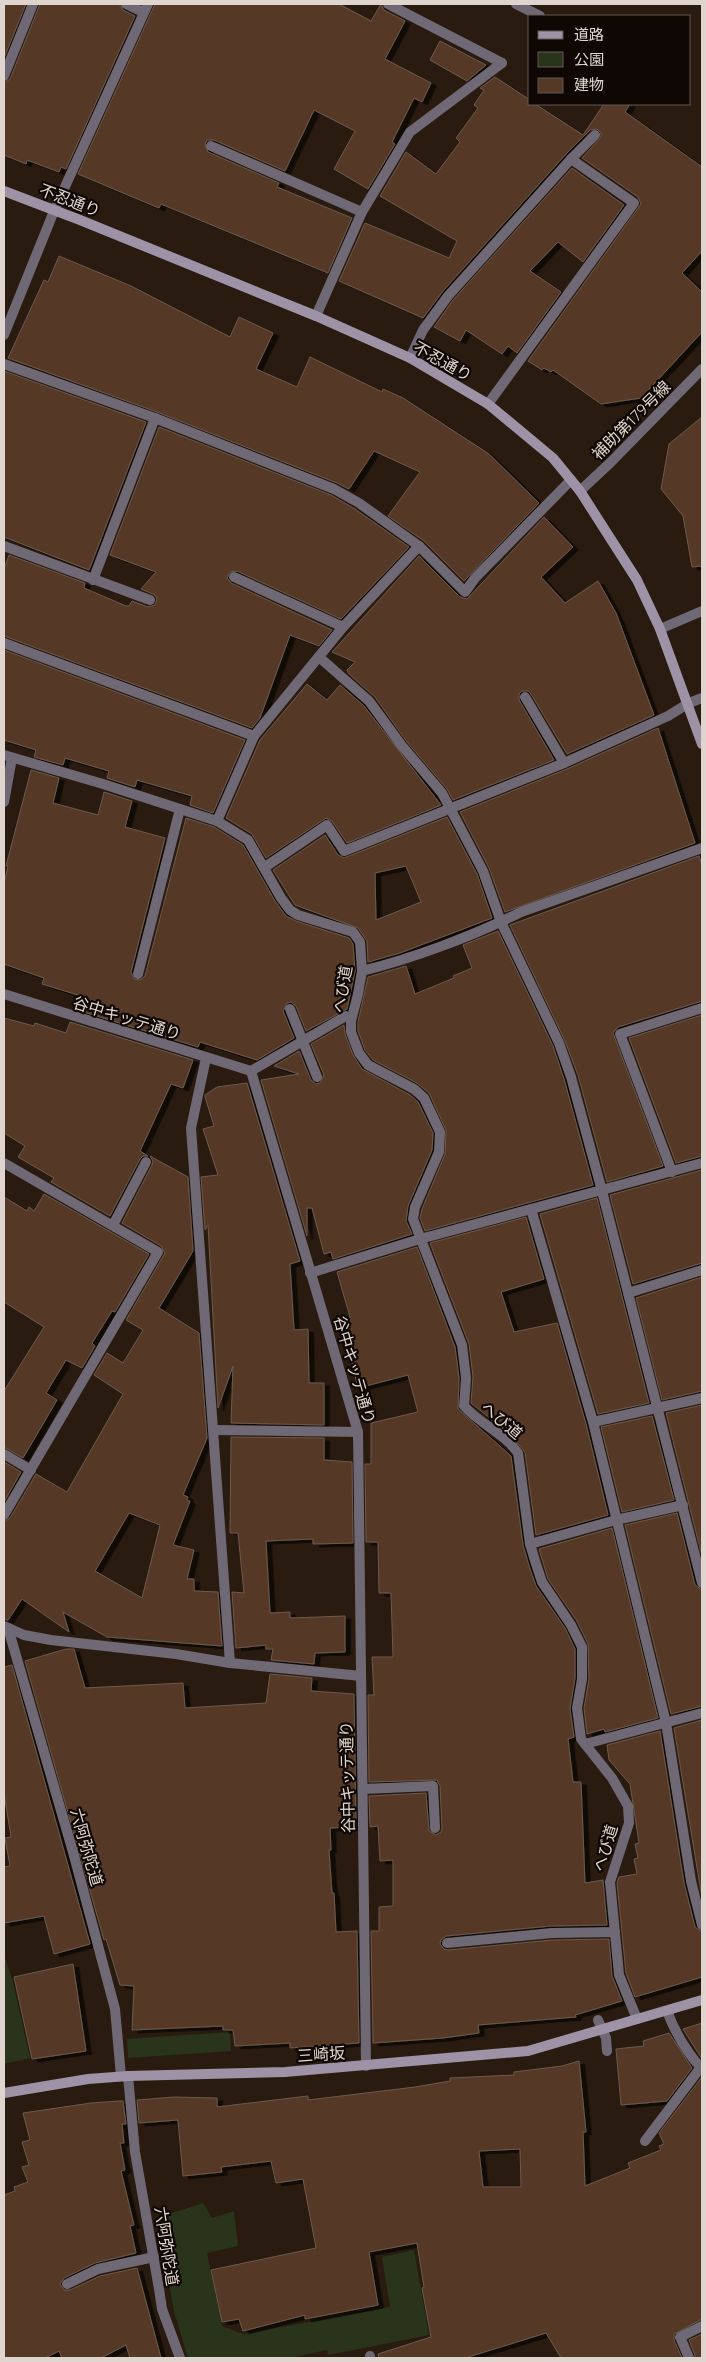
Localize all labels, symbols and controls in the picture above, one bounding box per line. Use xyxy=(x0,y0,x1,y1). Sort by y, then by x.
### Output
legend xyxy=(528,15,691,105)
text: 道路 xyxy=(574,25,604,44)
text: 公園 xyxy=(574,50,604,69)
text: 建物 xyxy=(574,75,604,94)
street label: 不忍通り xyxy=(37,179,103,221)
street label: 不忍通り xyxy=(410,337,476,385)
street label: 補助第179号線 xyxy=(587,376,675,464)
street label: へび道 xyxy=(328,964,356,1014)
street label: 谷中キッテ通り xyxy=(71,992,183,1044)
street label: 谷中キッテ通り xyxy=(330,1313,380,1427)
street label: へび道 xyxy=(477,1397,527,1443)
street label: 谷中キッテ通り xyxy=(336,1721,358,1833)
street label: 六阿弥陀道 xyxy=(66,1806,108,1888)
street label: へび道 xyxy=(588,1822,622,1874)
street label: 三崎坂 xyxy=(296,2042,346,2066)
street label: 六阿弥陀道 xyxy=(151,2205,183,2287)

